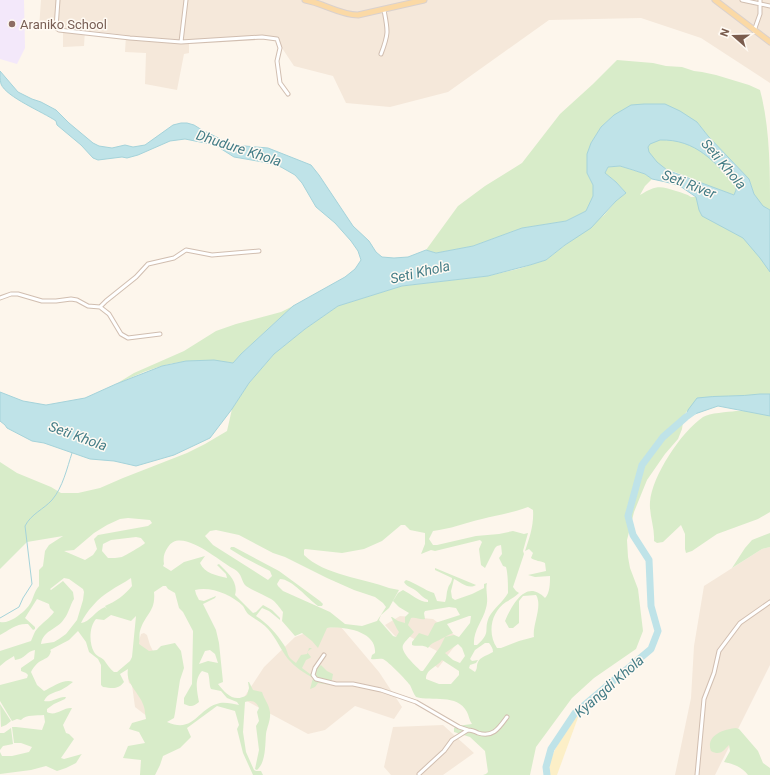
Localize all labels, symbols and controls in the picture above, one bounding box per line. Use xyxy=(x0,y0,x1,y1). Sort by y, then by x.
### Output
north arrow xyxy=(714,16,754,56)
place label: Araniko School xyxy=(20,17,107,32)
marker: Araniko School xyxy=(7,19,17,29)
text: N xyxy=(718,27,733,39)
water label: Dhudure Khola xyxy=(194,127,284,169)
water label: Seti Khola xyxy=(698,136,750,192)
water label: Seti River xyxy=(660,166,719,202)
water label: Seti Khola xyxy=(389,257,451,287)
water label: Seti Khola xyxy=(47,418,109,454)
water label: Kyangdi Khola xyxy=(571,652,647,720)

